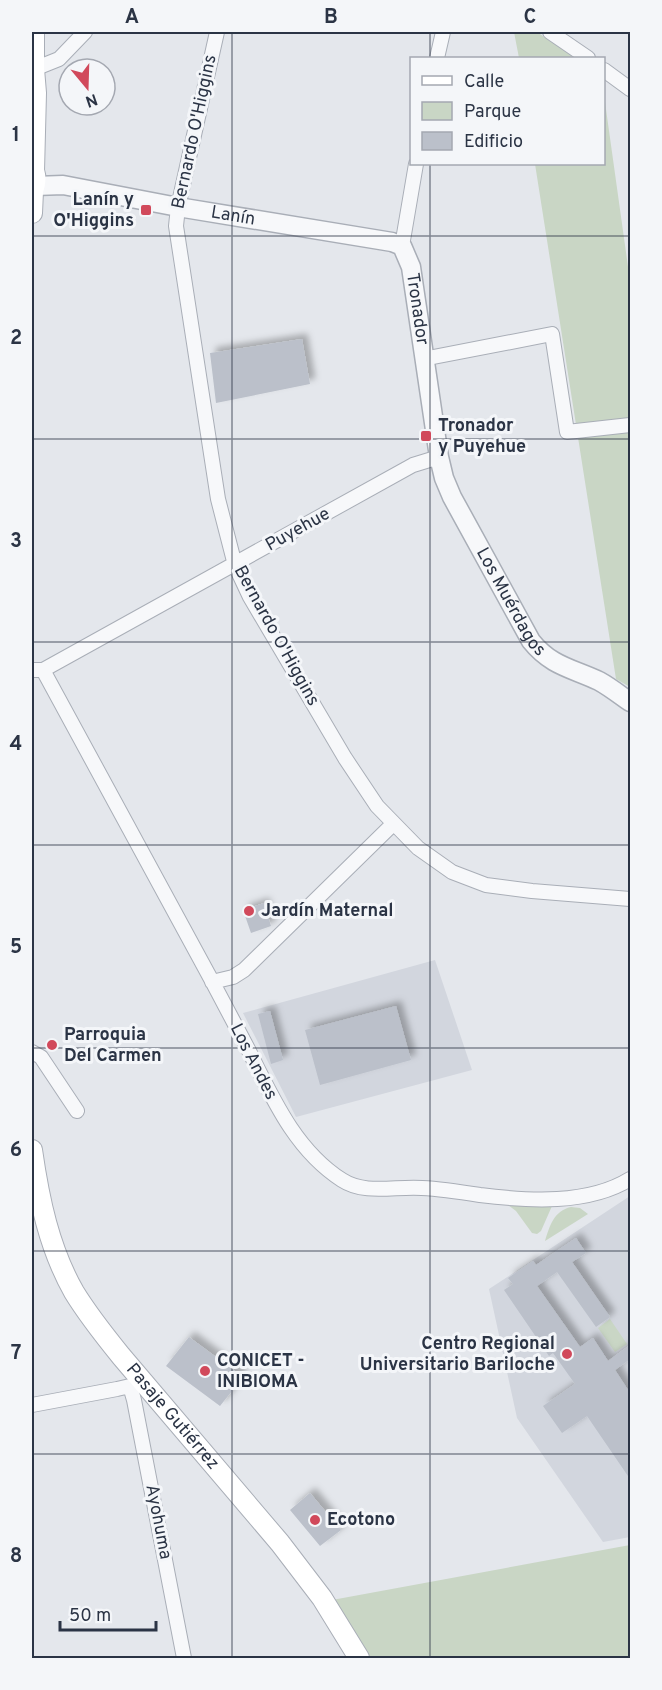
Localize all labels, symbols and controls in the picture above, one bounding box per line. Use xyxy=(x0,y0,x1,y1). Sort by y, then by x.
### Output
text: A xyxy=(125,5,139,31)
text: B xyxy=(324,5,338,31)
text: C xyxy=(524,5,536,31)
street label: Bernardo O'Higgins xyxy=(167,53,223,211)
north arrow xyxy=(57,57,117,117)
legend xyxy=(410,57,605,165)
text: Calle xyxy=(464,71,504,94)
text: N xyxy=(83,88,100,111)
text: Parque xyxy=(464,101,521,124)
text: 1 xyxy=(12,123,20,149)
text: Edificio xyxy=(464,131,523,154)
place label: Lanín y O'Higgins xyxy=(53,189,134,233)
street label: Lanín xyxy=(209,201,257,231)
marker: Lanín y O'Higgins xyxy=(139,203,153,217)
street label: Tronador xyxy=(401,271,434,347)
text: 2 xyxy=(10,326,22,352)
place label: Tronador y Puyehue xyxy=(438,415,526,459)
marker: Tronador y Puyehue xyxy=(419,429,433,443)
street label: Puyehue xyxy=(262,503,334,557)
text: 3 xyxy=(10,529,22,555)
street label: Los Muérdagos xyxy=(470,544,550,662)
street label: Bernardo O'Higgins xyxy=(228,562,324,710)
text: 4 xyxy=(10,732,22,758)
place label: Jardín Maternal xyxy=(261,900,393,923)
marker: Jardín Maternal xyxy=(242,904,256,918)
text: 5 xyxy=(10,935,22,961)
street label: Los Andes xyxy=(224,1020,282,1104)
place label: Parroquia Del Carmen xyxy=(64,1024,162,1068)
marker: Parroquia Del Carmen xyxy=(45,1038,59,1052)
text: 6 xyxy=(10,1138,22,1164)
place label: Centro Regional Universitario Bariloche xyxy=(360,1333,555,1377)
text: 7 xyxy=(11,1341,21,1367)
marker: Centro Regional Universitario Bariloche xyxy=(560,1347,574,1361)
place label: CONICET - INIBIOMA xyxy=(217,1350,305,1394)
street label: Pasaje Gutiérrez xyxy=(121,1359,224,1475)
marker: CONICET - INIBIOMA xyxy=(198,1364,212,1378)
street label: Ayohuma xyxy=(139,1483,177,1561)
place label: Ecotono xyxy=(327,1509,395,1532)
marker: Ecotono xyxy=(308,1513,322,1527)
text: 8 xyxy=(10,1544,22,1570)
scale bar xyxy=(60,1594,156,1632)
text: 50 m xyxy=(69,1605,111,1628)

